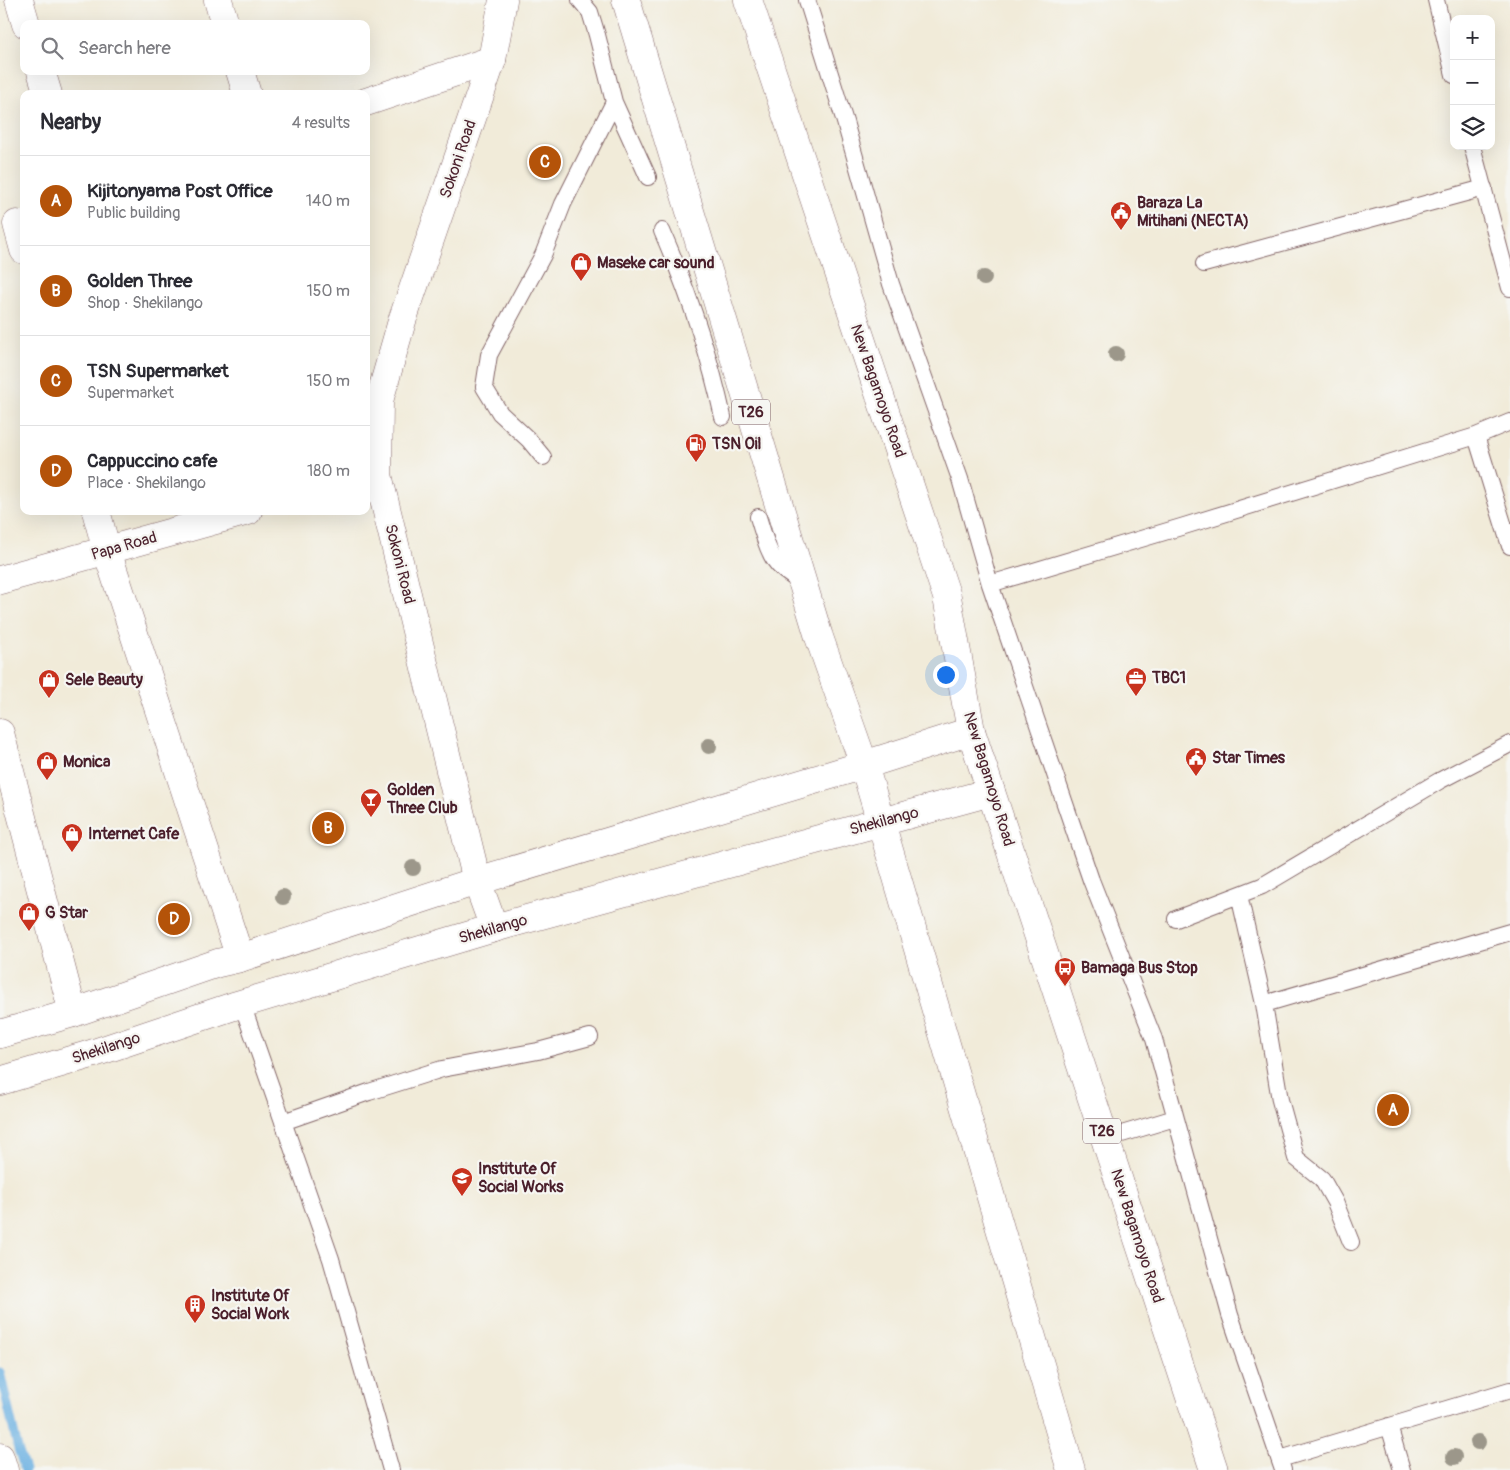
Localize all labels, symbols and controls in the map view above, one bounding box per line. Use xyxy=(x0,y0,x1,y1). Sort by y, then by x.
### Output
map controls xyxy=(1450,15,1495,150)
button: + xyxy=(1450,15,1495,60)
search box xyxy=(20,20,370,75)
icon: search xyxy=(38,34,66,62)
text: Search here xyxy=(78,36,171,60)
button: − xyxy=(1450,60,1495,105)
button: layers xyxy=(1450,105,1495,150)
text: Nearby xyxy=(40,109,101,136)
text: 4 results xyxy=(292,113,350,133)
street label: Sokoni Road xyxy=(435,117,481,201)
pin: C xyxy=(529,143,561,181)
text: Kijitonyama Post Office xyxy=(87,179,273,203)
text: A xyxy=(51,191,61,211)
text: 140 m xyxy=(306,191,350,211)
place label: Baraza La Mitihani (NECTA) xyxy=(1137,193,1249,231)
public building icon: Baraza La Mitihani (NECTA) xyxy=(1109,200,1133,231)
text: Public building xyxy=(87,203,180,223)
shop icon: Maseke car sound xyxy=(569,251,593,282)
place label: Maseke car sound xyxy=(597,253,715,273)
text: Golden Three xyxy=(87,269,192,293)
text: B xyxy=(51,281,61,301)
text: 150 m xyxy=(306,281,350,301)
text: Shop · Shekilango xyxy=(87,293,203,313)
street label: New Bagamoyo Road xyxy=(846,322,910,460)
text: TSN Supermarket xyxy=(87,359,229,383)
text: C xyxy=(51,371,61,391)
text: 150 m xyxy=(306,371,350,391)
text: Supermarket xyxy=(87,383,174,403)
road number: T26 xyxy=(732,400,770,424)
fuel station icon: TSN Oil xyxy=(684,432,708,463)
place label: TSN Oil xyxy=(711,434,762,454)
text: Cappuccino cafe xyxy=(87,449,217,473)
text: D xyxy=(51,461,61,481)
text: 180 m xyxy=(307,461,350,481)
text: Place · Shekilango xyxy=(87,473,206,493)
street label: Sokoni Road xyxy=(380,522,420,606)
street label: Papa Road xyxy=(89,527,159,565)
your location xyxy=(933,662,959,688)
office icon: TBC1 xyxy=(1124,666,1148,697)
shop icon: Sele Beauty xyxy=(37,668,61,699)
place label: TBC1 xyxy=(1151,668,1186,688)
place label: Sele Beauty xyxy=(65,670,143,690)
street label: New Bagamoyo Road xyxy=(959,709,1019,849)
public building icon: Star Times xyxy=(1184,746,1208,777)
place label: Star Times xyxy=(1212,748,1286,768)
shop icon: Monica xyxy=(35,750,59,781)
place label: Monica xyxy=(63,752,111,772)
place label: Golden Three Club xyxy=(386,780,458,818)
bar icon: Golden Three Club xyxy=(359,787,383,818)
street label: Shekilango xyxy=(847,802,921,840)
pin: B xyxy=(312,809,344,847)
shop icon: Internet Cafe xyxy=(60,822,84,853)
place label: Internet Cafe xyxy=(88,824,180,844)
pin: D xyxy=(158,900,190,938)
shop icon: G Star xyxy=(17,901,41,932)
place label: G Star xyxy=(45,903,88,923)
street label: Shekilango xyxy=(456,910,530,948)
bus stop icon: Bamaga Bus Stop xyxy=(1053,956,1077,987)
place label: Bamaga Bus Stop xyxy=(1081,958,1198,978)
street label: Shekilango xyxy=(69,1027,143,1068)
pin: A xyxy=(1377,1091,1409,1129)
road number: T26 xyxy=(1083,1118,1121,1144)
place label: Institute Of Social Works xyxy=(478,1159,564,1197)
school or university icon: Institute Of Social Works xyxy=(450,1166,474,1197)
street label: New Bagamoyo Road xyxy=(1106,1166,1168,1306)
place label: Institute Of Social Work xyxy=(211,1286,290,1324)
building icon: Institute Of Social Work xyxy=(183,1293,207,1324)

